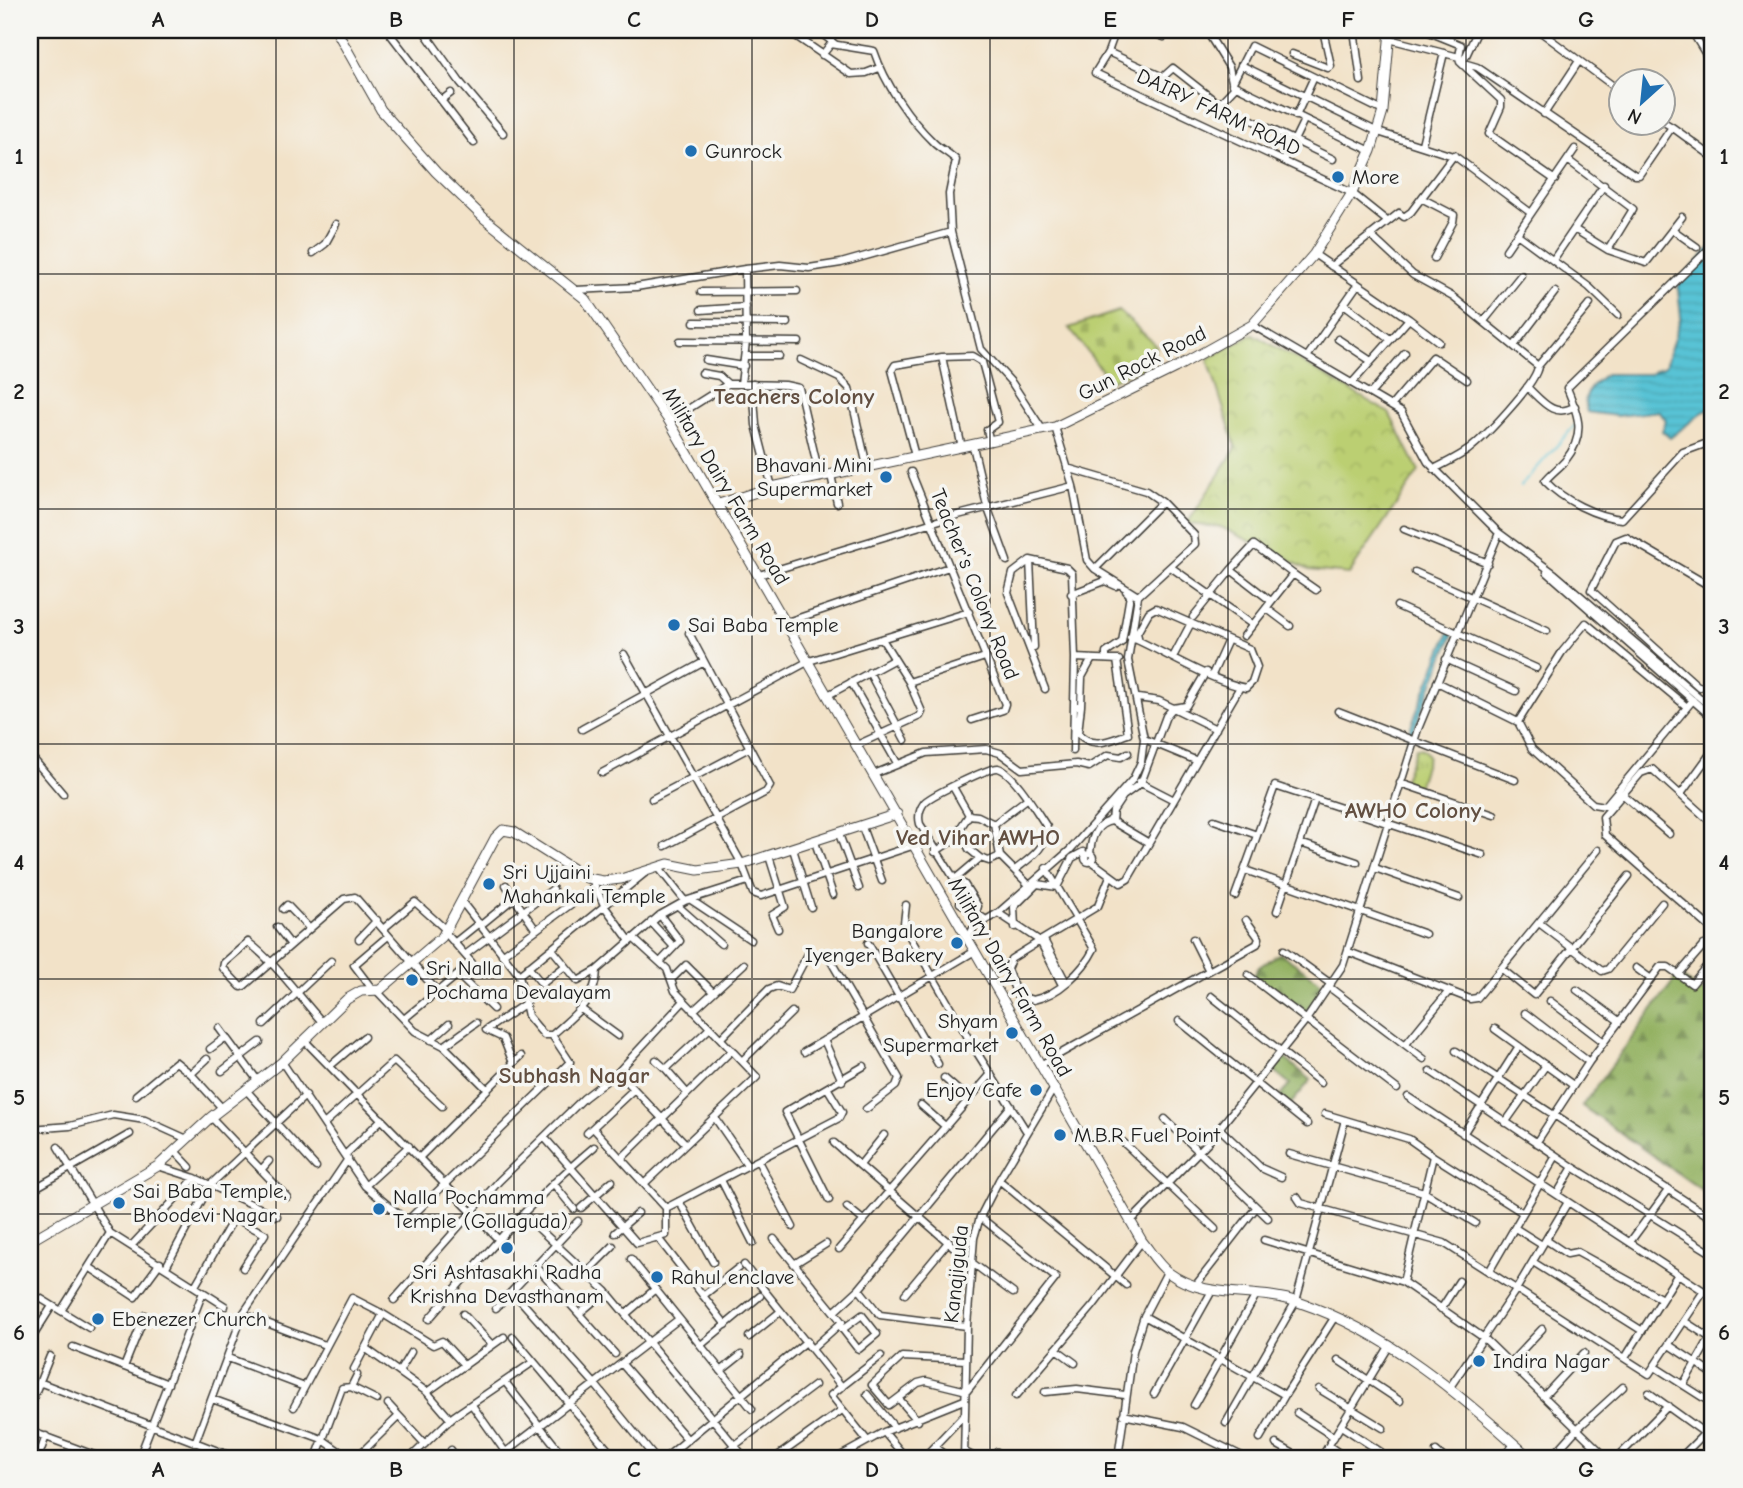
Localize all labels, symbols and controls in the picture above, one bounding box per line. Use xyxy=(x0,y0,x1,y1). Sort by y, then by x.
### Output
text: A xyxy=(152,6,165,33)
text: B xyxy=(389,6,403,33)
text: C xyxy=(627,6,641,33)
text: D xyxy=(865,6,879,33)
text: E xyxy=(1103,6,1117,33)
text: F xyxy=(1341,6,1355,33)
text: G xyxy=(1578,6,1594,33)
street label: DAIRY FARM ROAD xyxy=(1133,63,1305,161)
north arrow xyxy=(1606,66,1676,136)
text: N xyxy=(1624,104,1645,129)
place label: Gunrock xyxy=(705,139,782,163)
text: 1 xyxy=(14,143,24,170)
marker: Gunrock xyxy=(683,143,699,159)
text: 1 xyxy=(1719,143,1729,170)
place label: More xyxy=(1352,165,1399,189)
marker: More xyxy=(1330,169,1346,185)
street label: Gun Rock Road xyxy=(1074,320,1210,406)
text: 2 xyxy=(13,378,25,405)
text: 2 xyxy=(1718,378,1730,405)
street label: Military Dairy Farm Road xyxy=(657,383,795,589)
district label: Teachers Colony xyxy=(714,383,875,410)
place label: Bhavani Mini Supermarket xyxy=(756,453,873,501)
marker: Bhavani Mini Supermarket xyxy=(878,469,894,485)
street label: Teacher's Colony Road xyxy=(926,485,1024,683)
text: 3 xyxy=(13,613,25,640)
place label: Sai Baba Temple xyxy=(688,613,839,637)
text: 3 xyxy=(1718,613,1730,640)
marker: Sai Baba Temple xyxy=(666,617,682,633)
district label: AWHO Colony xyxy=(1345,797,1482,824)
district label: Ved Vihar AWHO xyxy=(896,824,1060,851)
text: 4 xyxy=(14,849,25,876)
text: 4 xyxy=(1719,849,1730,876)
place label: Sri Ujjaini Mahankali Temple xyxy=(503,860,666,908)
street label: Military Dairy Farm Road xyxy=(943,873,1077,1081)
marker: Sri Ujjaini Mahankali Temple xyxy=(481,876,497,892)
place label: Bangalore Iyenger Bakery xyxy=(805,919,944,967)
marker: Bangalore Iyenger Bakery xyxy=(949,935,965,951)
place label: Sri Nalla Pochama Devalayam xyxy=(426,956,611,1004)
marker: Sri Nalla Pochama Devalayam xyxy=(404,972,420,988)
place label: Shyam Supermarket xyxy=(883,1009,999,1057)
marker: Shyam Supermarket xyxy=(1004,1025,1020,1041)
district label: Subhash Nagar xyxy=(499,1062,650,1089)
place label: Enjoy Cafe xyxy=(926,1078,1022,1102)
marker: Enjoy Cafe xyxy=(1028,1082,1044,1098)
text: 5 xyxy=(13,1084,25,1111)
text: 5 xyxy=(1718,1084,1730,1111)
place label: M.B.R Fuel Point xyxy=(1074,1123,1221,1147)
marker: M.B.R Fuel Point xyxy=(1052,1127,1068,1143)
place label: Sai Baba Temple, Bhoodevi Nagar xyxy=(133,1179,287,1227)
place label: Nalla Pochamma Temple (Gollaguda) xyxy=(393,1185,568,1233)
marker: Sai Baba Temple, Bhoodevi Nagar xyxy=(111,1195,127,1211)
marker: Nalla Pochamma Temple (Gollaguda) xyxy=(371,1201,387,1217)
street label: Kanajiguda xyxy=(939,1224,973,1324)
marker: Sri Ashtasakhi Radha Krishna Devasthanam xyxy=(499,1240,515,1256)
place label: Sri Ashtasakhi Radha Krishna Devasthanam xyxy=(410,1260,604,1308)
place label: Rahul enclave xyxy=(671,1265,794,1289)
marker: Rahul enclave xyxy=(649,1269,665,1285)
place label: Ebenezer Church xyxy=(112,1307,267,1331)
marker: Ebenezer Church xyxy=(90,1311,106,1327)
text: 6 xyxy=(13,1319,25,1346)
text: 6 xyxy=(1718,1319,1730,1346)
place label: Indira Nagar xyxy=(1493,1349,1610,1373)
marker: Indira Nagar xyxy=(1471,1353,1487,1369)
text: A xyxy=(152,1456,165,1483)
text: B xyxy=(389,1456,403,1483)
text: C xyxy=(627,1456,641,1483)
text: D xyxy=(865,1456,879,1483)
text: E xyxy=(1103,1456,1117,1483)
text: F xyxy=(1341,1456,1355,1483)
text: G xyxy=(1578,1456,1594,1483)

